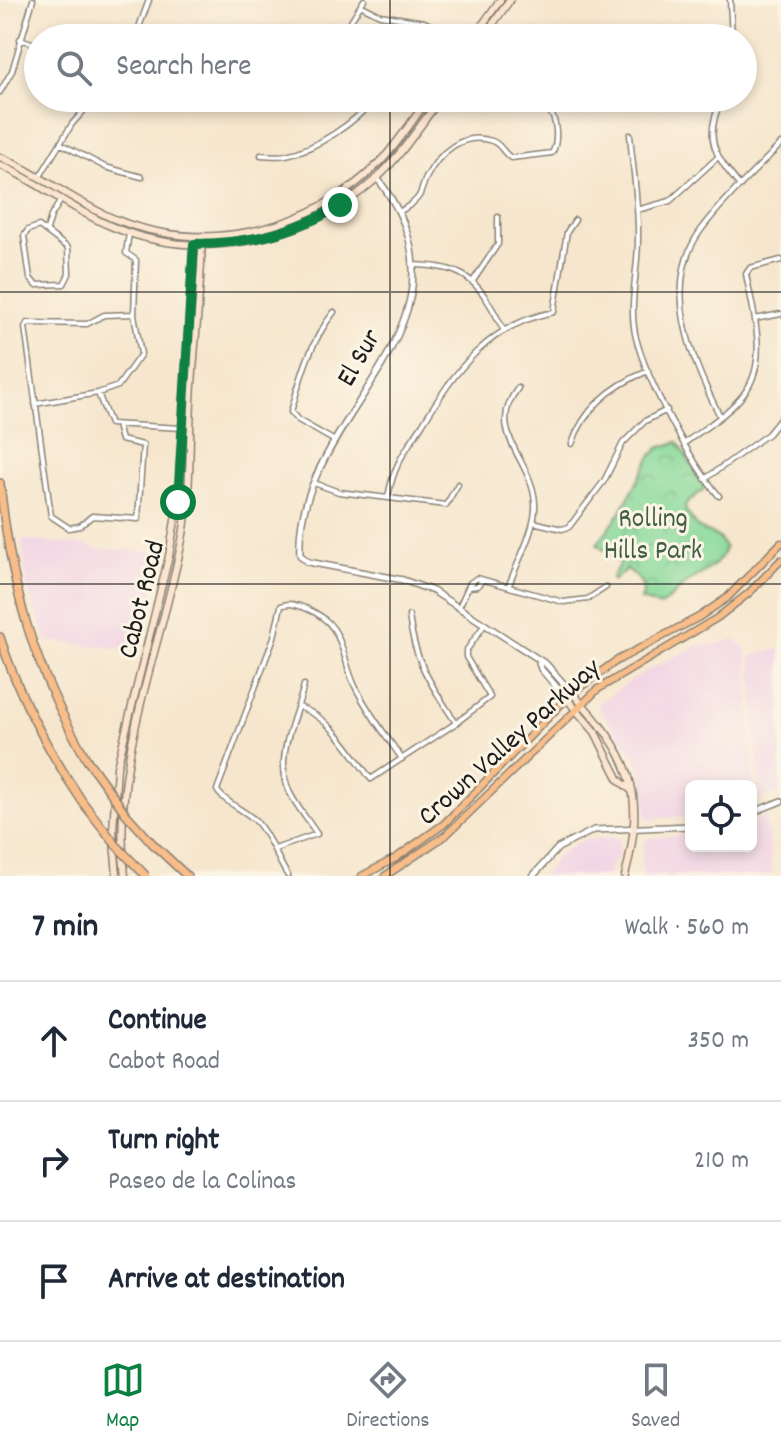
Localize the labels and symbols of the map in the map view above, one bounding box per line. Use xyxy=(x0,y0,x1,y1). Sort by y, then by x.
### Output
route end xyxy=(322,187,358,223)
street label: El Sur xyxy=(329,322,394,395)
route start xyxy=(160,484,196,520)
park label: Rolling Hills Park xyxy=(604,501,702,573)
street label: Cabot Road xyxy=(110,537,178,663)
street label: Crown Valley Parkway xyxy=(411,650,612,837)

